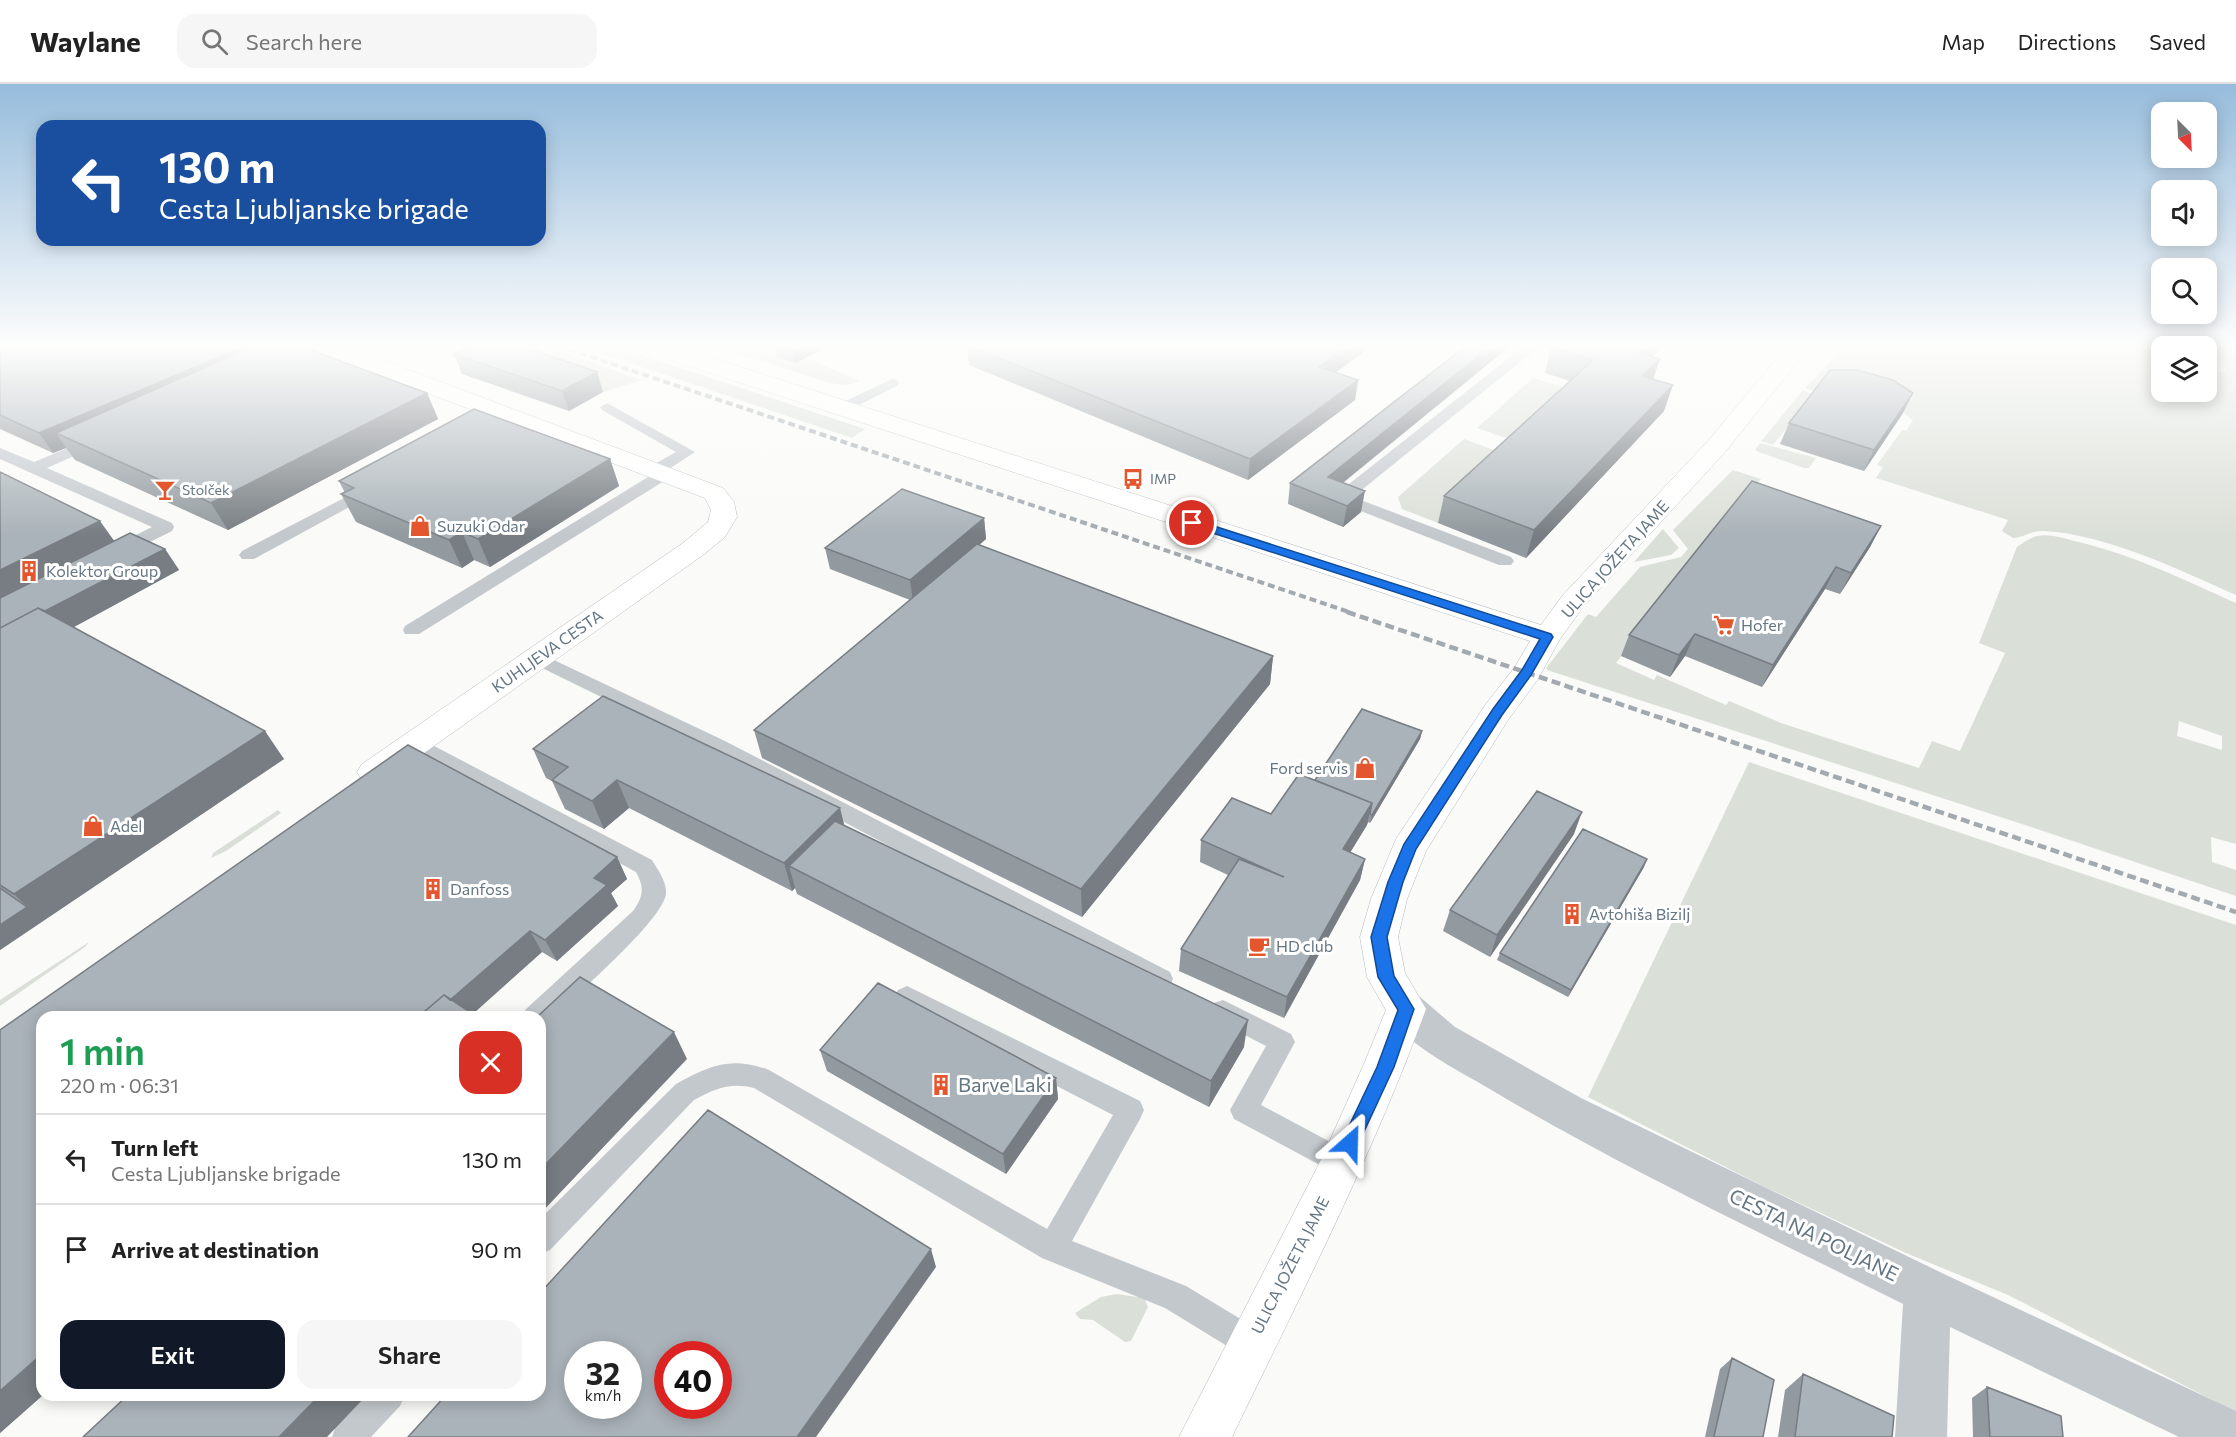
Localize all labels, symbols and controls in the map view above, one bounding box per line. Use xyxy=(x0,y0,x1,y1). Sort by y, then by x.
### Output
search box xyxy=(177,14,597,68)
text: Waylane xyxy=(30,24,141,58)
icon: search xyxy=(198,25,231,58)
text: Search here xyxy=(246,28,362,55)
text: Map xyxy=(1942,29,1985,54)
text: Directions xyxy=(2018,29,2116,54)
text: Saved xyxy=(2149,29,2206,54)
north arrow xyxy=(2151,102,2217,168)
map controls xyxy=(2151,102,2217,402)
text: 130 m xyxy=(159,140,275,192)
icon: left xyxy=(60,144,138,222)
button: sound xyxy=(2151,180,2217,246)
text: Cesta Ljubljanske brigade xyxy=(159,192,469,225)
button: search xyxy=(2151,258,2217,324)
button: layers xyxy=(2151,336,2217,402)
bus stop icon: IMP xyxy=(1121,467,1145,491)
place label: IMP xyxy=(1150,470,1176,487)
bar icon: Stolček xyxy=(153,478,177,502)
place label: Stolček xyxy=(182,481,230,498)
street label: ULICA JOŽETA JAME xyxy=(1557,496,1672,621)
pin xyxy=(1166,497,1217,548)
icon: arrive xyxy=(1175,506,1208,539)
shop icon: Suzuki Odar xyxy=(408,514,432,538)
place label: Suzuki Odar xyxy=(437,516,526,535)
building icon: Kolektor Group xyxy=(17,559,41,583)
place label: Kolektor Group xyxy=(46,561,158,580)
street label: KUHLJEVA CESTA xyxy=(488,605,606,696)
supermarket icon: Hofer xyxy=(1712,613,1736,637)
place label: Hofer xyxy=(1741,615,1784,634)
shop icon: Ford servis xyxy=(1353,756,1377,780)
place label: Ford servis xyxy=(1269,758,1348,777)
shop icon: Adel xyxy=(81,814,105,838)
place label: Adel xyxy=(110,816,142,835)
building icon: Danfoss xyxy=(421,877,445,901)
place label: Danfoss xyxy=(450,879,509,898)
building icon: Avtohiša Bizilj xyxy=(1560,902,1584,926)
place label: Avtohiša Bizilj xyxy=(1589,904,1690,923)
cafe icon: HD club xyxy=(1247,934,1271,958)
place label: HD club xyxy=(1276,936,1333,955)
text: 1 min xyxy=(60,1028,145,1072)
button: close xyxy=(459,1031,522,1094)
place label: Barve Laki xyxy=(958,1072,1052,1096)
text: 220 m · 06:31 xyxy=(60,1073,179,1097)
building icon: Barve Laki xyxy=(929,1073,953,1097)
position arrow xyxy=(1318,1111,1382,1175)
text: Turn left xyxy=(111,1134,198,1161)
icon: left xyxy=(60,1143,93,1176)
text: 130 m xyxy=(462,1146,522,1173)
text: Cesta Ljubljanske brigade xyxy=(111,1161,341,1185)
street label: CESTA NA POLJANE xyxy=(1726,1183,1903,1286)
street label: ULICA JOŽETA JAME xyxy=(1247,1193,1332,1337)
icon: arrive xyxy=(60,1233,93,1266)
text: Arrive at destination xyxy=(111,1236,319,1263)
text: 90 m xyxy=(471,1236,522,1263)
button: Exit xyxy=(60,1320,285,1389)
button: Share xyxy=(297,1320,522,1389)
speed limit sign: 40 xyxy=(654,1341,732,1419)
text: 32 xyxy=(586,1354,620,1391)
text: km/h xyxy=(585,1386,621,1404)

